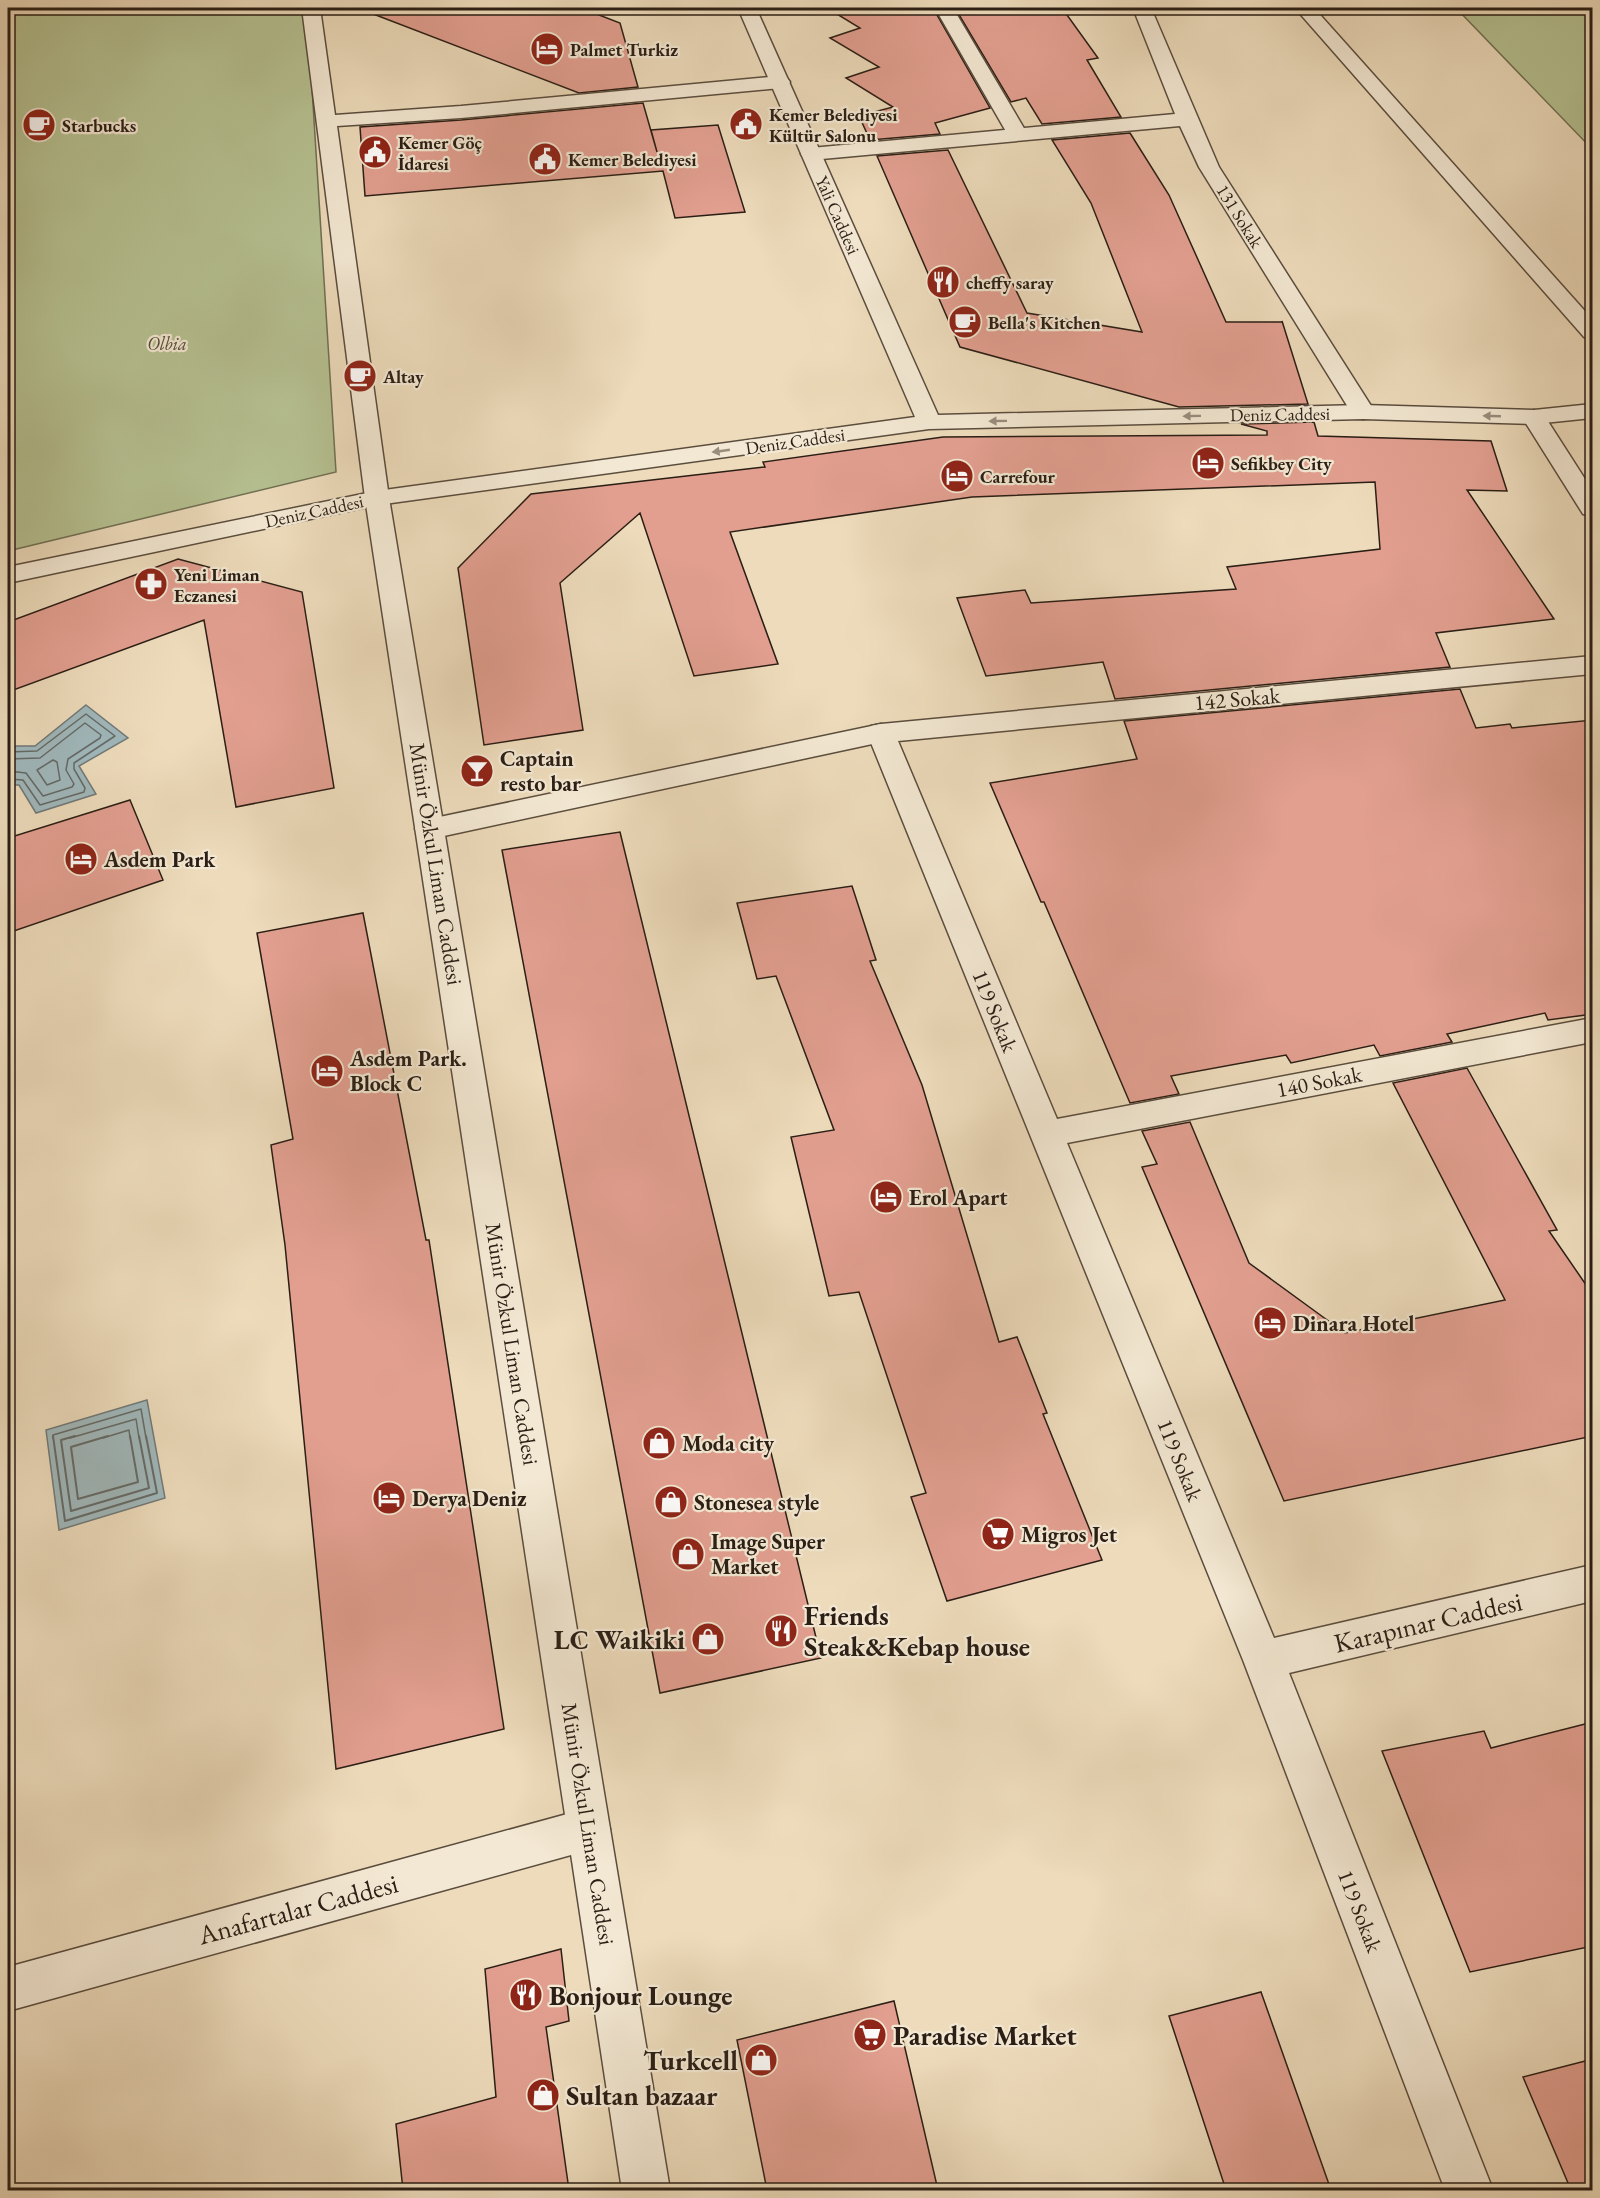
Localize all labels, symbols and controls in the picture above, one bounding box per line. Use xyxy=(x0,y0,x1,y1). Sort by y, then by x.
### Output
hotel icon: Palmet Turkiz xyxy=(529,31,565,67)
place label: Palmet Turkiz xyxy=(570,38,678,61)
place label: Kemer Belediyesi Kültür Salonu xyxy=(769,103,898,147)
public building icon: Kemer Belediyesi Kültür Salonu xyxy=(728,106,764,142)
cafe icon: Starbucks xyxy=(21,107,57,143)
place label: Starbucks xyxy=(62,114,136,137)
place label: Kemer Göç İdaresi xyxy=(398,131,483,175)
public building icon: Kemer Göç İdaresi xyxy=(357,134,393,170)
public building icon: Kemer Belediyesi xyxy=(527,141,563,177)
place label: Kemer Belediyesi xyxy=(568,148,697,171)
street label: Yali Caddesi xyxy=(811,172,866,258)
street label: 131 Sokak xyxy=(1212,180,1269,252)
restaurant icon: cheffy saray xyxy=(925,264,961,300)
place label: cheffy saray xyxy=(966,271,1054,294)
cafe icon: Bella's Kitchen xyxy=(947,304,983,340)
place label: Bella's Kitchen xyxy=(988,311,1101,334)
park label: Olbia xyxy=(147,332,187,355)
cafe icon: Altay xyxy=(342,358,378,394)
place label: Altay xyxy=(382,365,424,388)
street label: Deniz Caddesi xyxy=(1230,402,1331,426)
one-way arrow xyxy=(1183,411,1202,421)
one-way arrow xyxy=(1483,411,1502,421)
one-way arrow xyxy=(988,416,1007,425)
street label: Deniz Caddesi xyxy=(744,423,847,459)
hotel icon: Sefikbey City xyxy=(1190,445,1226,481)
one-way arrow xyxy=(711,446,730,455)
place label: Sefikbey City xyxy=(1231,452,1332,475)
hotel icon: Carrefour xyxy=(939,458,975,494)
place label: Carrefour xyxy=(980,465,1056,488)
street label: Deniz Caddesi xyxy=(263,489,366,533)
place label: Yeni Liman Eczanesi xyxy=(174,563,260,607)
pharmacy icon: Yeni Liman Eczanesi xyxy=(133,566,169,602)
street label: 142 Sokak xyxy=(1193,681,1282,717)
street label: Münir Özkul Liman Caddesi xyxy=(403,741,469,987)
place label: Captain resto bar xyxy=(500,744,582,798)
bar icon: Captain resto bar xyxy=(459,753,495,789)
hotel icon: Asdem Park xyxy=(63,841,99,877)
place label: Asdem Park xyxy=(103,845,216,874)
street label: 119 Sokak xyxy=(965,966,1025,1057)
place label: Asdem Park. Block C xyxy=(349,1044,467,1098)
hotel icon: Asdem Park. Block C xyxy=(309,1053,345,1089)
street label: 140 Sokak xyxy=(1274,1059,1365,1104)
hotel icon: Erol Apart xyxy=(868,1179,904,1215)
place label: Erol Apart xyxy=(909,1183,1008,1212)
street label: Münir Özkul Liman Caddesi xyxy=(479,1221,545,1467)
hotel icon: Dinara Hotel xyxy=(1252,1305,1288,1341)
place label: Dinara Hotel xyxy=(1293,1309,1415,1338)
street label: 119 Sokak xyxy=(1150,1415,1210,1506)
shop icon: Moda city xyxy=(641,1425,677,1461)
place label: Moda city xyxy=(682,1429,775,1458)
hotel icon: Derya Deniz xyxy=(371,1480,407,1516)
place label: Derya Deniz xyxy=(412,1484,527,1513)
shop icon: Stonesea style xyxy=(653,1484,689,1520)
place label: Stonesea style xyxy=(694,1488,819,1517)
supermarket icon: Migros Jet xyxy=(980,1516,1016,1552)
place label: Migros Jet xyxy=(1021,1520,1118,1549)
place label: Image Super Market xyxy=(711,1527,826,1581)
shop icon: Image Super Market xyxy=(670,1536,706,1572)
street label: Karapınar Caddesi xyxy=(1330,1583,1526,1661)
place label: Friends Steak&Kebap house xyxy=(804,1598,1030,1664)
restaurant icon: Friends Steak&Kebap house xyxy=(763,1613,799,1649)
shop icon: LC Waikiki xyxy=(690,1621,726,1657)
place label: LC Waikiki xyxy=(554,1622,685,1657)
street label: Münir Özkul Liman Caddesi xyxy=(555,1701,621,1947)
street label: Anafartalar Caddesi xyxy=(193,1865,402,1953)
street label: 119 Sokak xyxy=(1331,1866,1389,1957)
restaurant icon: Bonjour Lounge xyxy=(508,1977,544,2013)
place label: Bonjour Lounge xyxy=(549,1978,733,2013)
supermarket icon: Paradise Market xyxy=(852,2017,888,2053)
place label: Paradise Market xyxy=(893,2018,1077,2053)
shop icon: Turkcell xyxy=(743,2042,779,2078)
place label: Turkcell xyxy=(643,2043,738,2078)
shop icon: Sultan bazaar xyxy=(525,2077,561,2113)
place label: Sultan bazaar xyxy=(566,2078,718,2113)

